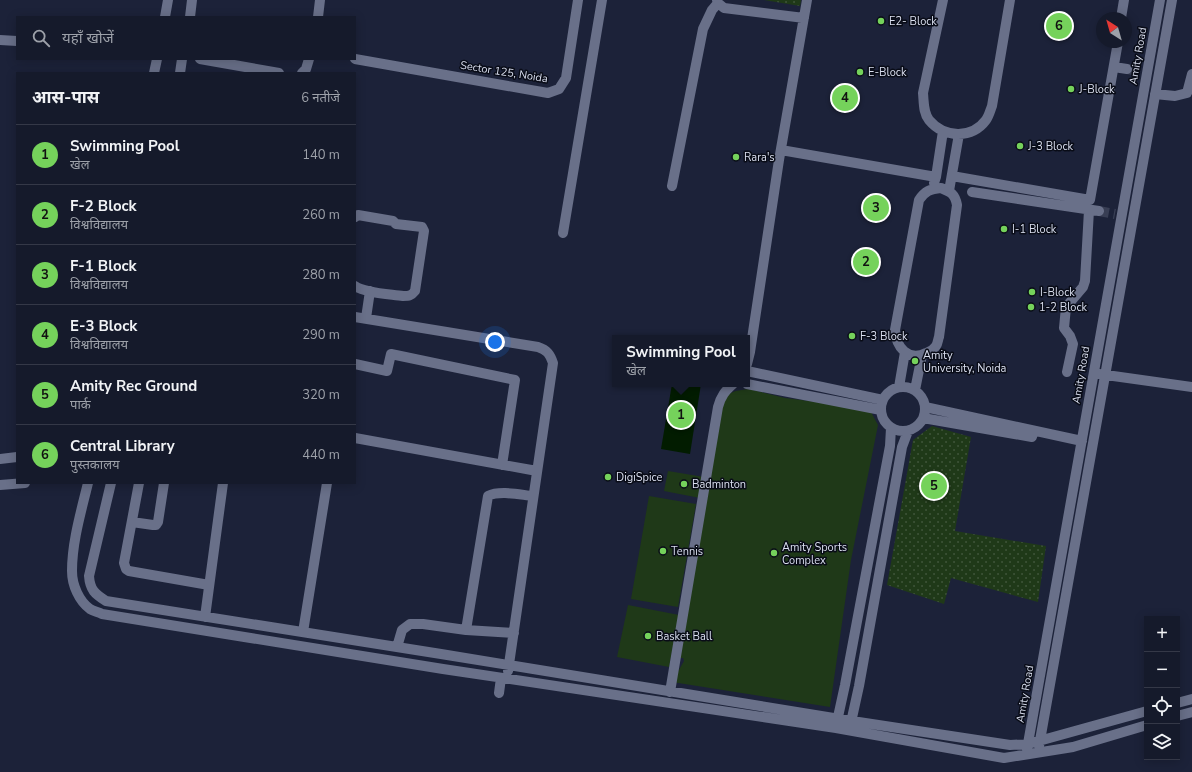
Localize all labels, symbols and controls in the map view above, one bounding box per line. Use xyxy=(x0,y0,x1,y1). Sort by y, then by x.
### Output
pin: 6 xyxy=(1046,11,1072,41)
north arrow xyxy=(1096,12,1132,48)
place label: E2- Block xyxy=(889,14,937,29)
search box xyxy=(16,16,356,60)
marker: E2- Block xyxy=(876,16,886,26)
street label: Amity Road xyxy=(1126,26,1150,86)
icon: search xyxy=(30,27,52,49)
text: यहाँ खोजें xyxy=(62,28,114,48)
street label: Sector 125, Noida xyxy=(459,58,549,86)
place label: E-Block xyxy=(868,65,907,80)
marker: E-Block xyxy=(855,67,865,77)
place label: J-Block xyxy=(1078,82,1115,97)
pin: 4 xyxy=(832,83,858,113)
marker: J-Block xyxy=(1066,84,1076,94)
text: आस-पास xyxy=(32,86,99,109)
text: 6 नतीजे xyxy=(301,89,340,107)
text: Swimming Pool xyxy=(70,136,179,156)
place label: J-3 Block xyxy=(1027,139,1074,154)
marker: J-3 Block xyxy=(1015,141,1025,151)
text: 1 xyxy=(41,146,49,164)
text: 140 m xyxy=(302,146,340,164)
place label: Rara's xyxy=(744,150,775,165)
marker: Rara's xyxy=(731,152,741,162)
text: खेल xyxy=(70,156,89,174)
pin: 3 xyxy=(863,193,889,223)
text: F-2 Block xyxy=(70,196,137,216)
text: 2 xyxy=(41,206,49,224)
text: 260 m xyxy=(302,206,340,224)
text: विश्वविद्यालय xyxy=(70,216,128,234)
place label: I-1 Block xyxy=(1012,222,1057,237)
marker: I-1 Block xyxy=(999,224,1009,234)
pin: 2 xyxy=(853,247,879,277)
text: F-1 Block xyxy=(70,256,137,276)
text: 3 xyxy=(41,266,49,284)
text: 280 m xyxy=(302,266,340,284)
text: विश्वविद्यालय xyxy=(70,276,128,294)
place label: I-Block xyxy=(1040,285,1075,300)
marker: I-Block xyxy=(1027,287,1037,297)
place label: 1-2 Block xyxy=(1039,300,1088,315)
marker: 1-2 Block xyxy=(1026,302,1036,312)
text: E-3 Block xyxy=(70,316,137,336)
text: 4 xyxy=(41,326,49,344)
text: 290 m xyxy=(302,326,340,344)
place label: F-3 Block xyxy=(860,329,908,344)
marker: F-3 Block xyxy=(847,331,857,341)
your location xyxy=(485,332,505,352)
popup xyxy=(612,335,750,387)
text: विश्वविद्यालय xyxy=(70,336,128,354)
text: Swimming Pool xyxy=(626,342,736,362)
street label: Amity Road xyxy=(1069,345,1093,405)
place label: Amity University, Noida xyxy=(923,348,1007,376)
marker: Amity University, Noida xyxy=(910,356,920,366)
text: खेल xyxy=(626,362,646,380)
text: Amity Rec Ground xyxy=(70,376,197,396)
text: 5 xyxy=(41,386,49,404)
text: 320 m xyxy=(302,386,340,404)
text: पार्क xyxy=(70,396,91,414)
pin: 1 xyxy=(668,400,694,430)
text: Central Library xyxy=(70,436,175,456)
text: 6 xyxy=(41,446,49,464)
text: 440 m xyxy=(302,446,340,464)
text: पुस्तकालय xyxy=(70,456,120,474)
place label: DigiSpice xyxy=(616,470,662,485)
pin: 5 xyxy=(921,471,947,501)
marker: DigiSpice xyxy=(603,472,613,482)
place label: Badminton xyxy=(692,477,746,492)
marker: Badminton xyxy=(679,479,689,489)
place label: Amity Sports Complex xyxy=(782,540,847,568)
place label: Tennis xyxy=(671,544,703,559)
marker: Tennis xyxy=(658,546,668,556)
marker: Amity Sports Complex xyxy=(769,548,779,558)
map controls xyxy=(1144,616,1180,760)
button: + xyxy=(1144,616,1180,652)
place label: Basket Ball xyxy=(656,629,713,644)
marker: Basket Ball xyxy=(643,631,653,641)
button: − xyxy=(1144,652,1180,688)
street label: Amity Road xyxy=(1013,664,1037,724)
button: locate xyxy=(1144,688,1180,724)
button: layers xyxy=(1144,724,1180,760)

